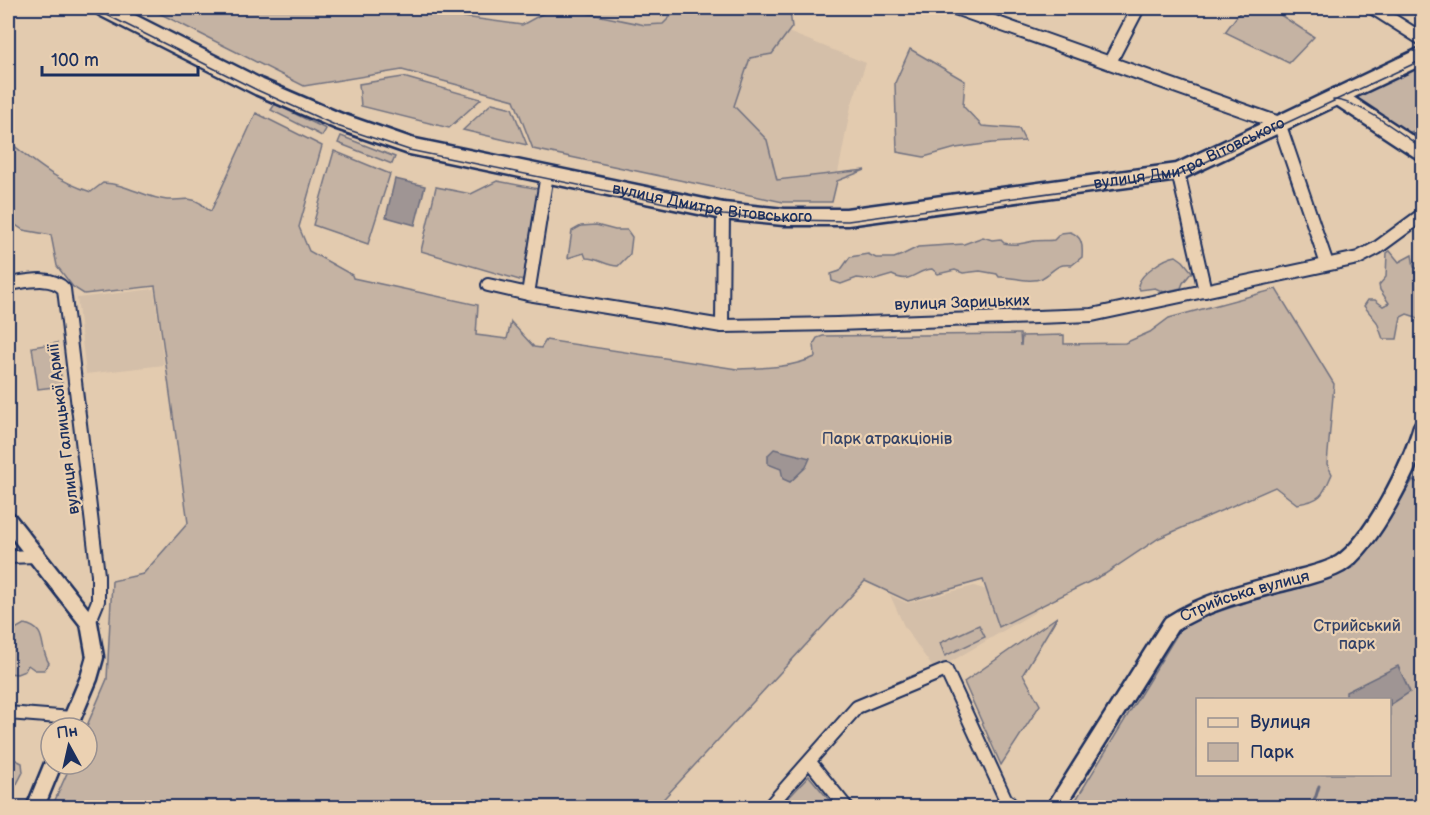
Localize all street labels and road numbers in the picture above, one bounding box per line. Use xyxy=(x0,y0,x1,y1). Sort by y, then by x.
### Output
street label: вулиця Дмитра Вітовського xyxy=(1092,113,1288,193)
street label: вулиця Дмитра Вітовського xyxy=(611,179,812,227)
street label: вулиця Зарицьких xyxy=(894,291,1030,315)
street label: вулиця Галицької Армії xyxy=(44,341,84,515)
street label: Стрийська вулиця xyxy=(1177,566,1312,626)

